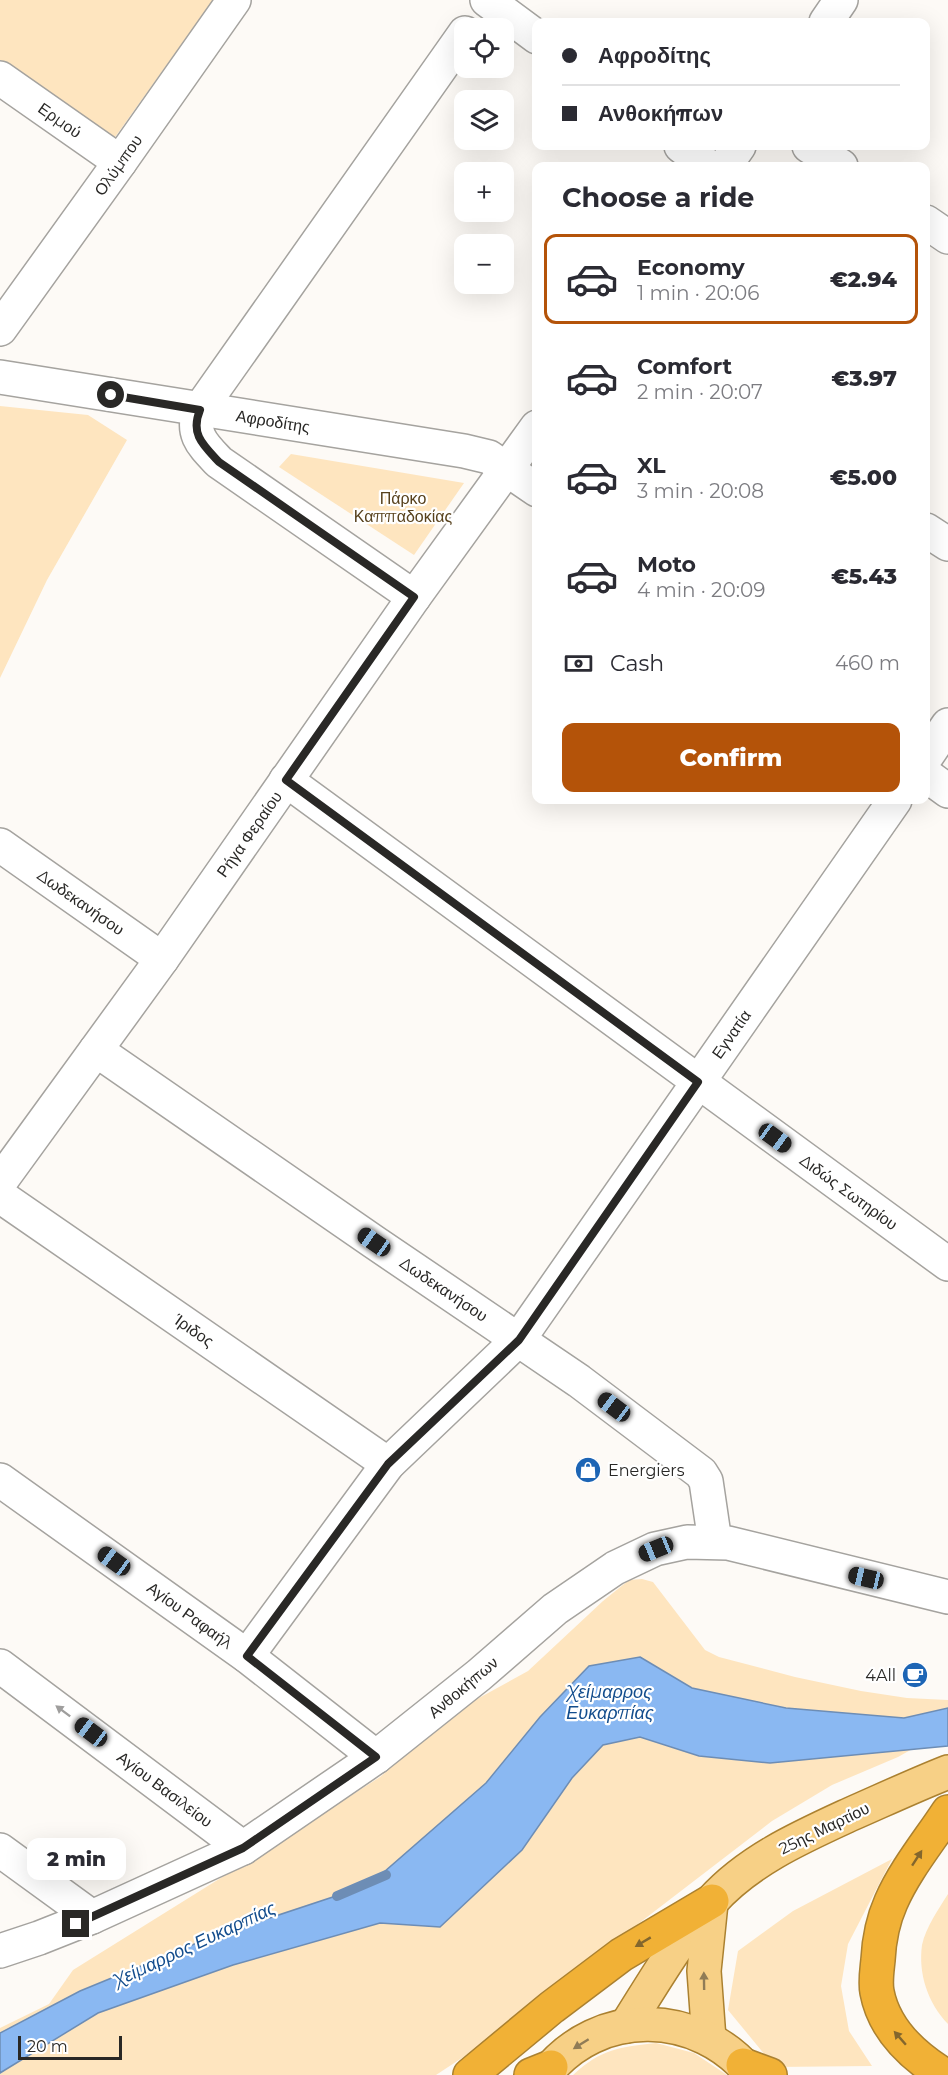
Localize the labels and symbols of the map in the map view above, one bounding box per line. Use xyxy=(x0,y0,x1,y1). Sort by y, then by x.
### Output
street label: Ερμού xyxy=(34,99,85,142)
street label: Ολύμπου xyxy=(91,131,146,199)
route start xyxy=(97,381,124,408)
street label: Αφροδίτης xyxy=(235,406,311,437)
park label: Πάρκο Καππαδοκίας xyxy=(354,489,452,526)
street label: Ρήγα Φεραίου xyxy=(213,788,286,881)
street label: Δωδεκανήσου xyxy=(34,866,128,939)
street label: Εγνατία xyxy=(708,1006,755,1062)
car xyxy=(755,1120,795,1156)
street label: Διδώς Σωτηρίου xyxy=(796,1151,901,1234)
car xyxy=(354,1224,394,1260)
street label: Δωδεκανήσου xyxy=(396,1253,491,1326)
street label: Ίριδος xyxy=(169,1309,218,1351)
car xyxy=(594,1389,634,1425)
shop icon: Energiers xyxy=(573,1455,603,1485)
place label: Energiers xyxy=(608,1461,685,1480)
car xyxy=(636,1534,676,1564)
car xyxy=(94,1543,134,1579)
car xyxy=(846,1565,886,1591)
street label: Αγίου Ραφαήλ xyxy=(143,1578,236,1653)
street label: Ανθοκήπων xyxy=(425,1653,502,1722)
cafe icon: 4All xyxy=(900,1660,930,1690)
place label: 4All xyxy=(865,1666,896,1685)
water label: Χείμαρρος Ευκαρπίας xyxy=(565,1681,654,1724)
one-way arrow xyxy=(55,1706,70,1718)
car xyxy=(71,1714,111,1750)
street label: Αγίου Βασιλείου xyxy=(113,1747,216,1831)
street label: 25ης Μαρτίου xyxy=(776,1798,872,1858)
callout: 2 min xyxy=(26,1837,125,1879)
one-way arrow xyxy=(911,1850,922,1866)
water label: Χείμαρρος Ευκαρπίας xyxy=(108,1897,280,1992)
route end xyxy=(62,1910,89,1937)
one-way arrow xyxy=(634,1937,651,1947)
one-way arrow xyxy=(699,1971,709,1990)
one-way arrow xyxy=(893,2030,906,2046)
scale bar xyxy=(18,2033,122,2060)
one-way arrow xyxy=(573,2038,589,2049)

